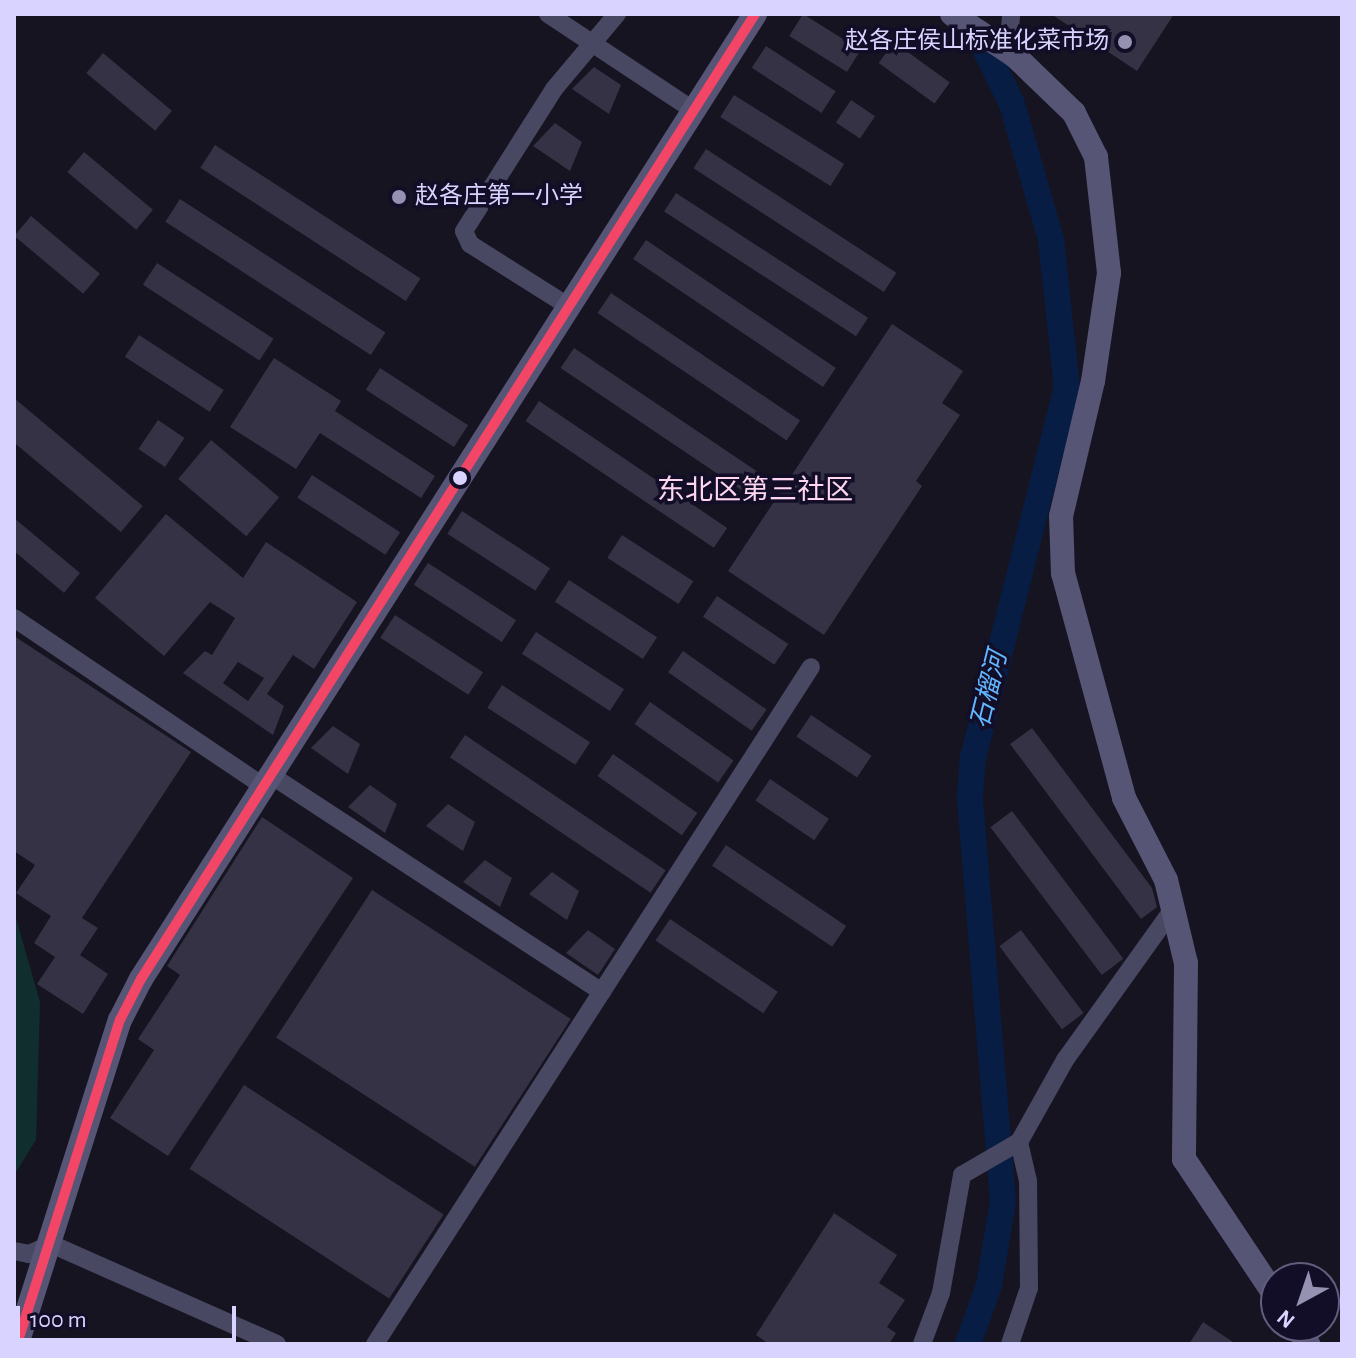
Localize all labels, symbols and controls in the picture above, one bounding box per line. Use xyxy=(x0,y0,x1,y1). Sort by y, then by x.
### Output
place label: 赵各庄侯山标准化菜市场 xyxy=(845,28,1109,56)
marker: 赵各庄侯山标准化菜市场 xyxy=(1116,33,1134,51)
place label: 赵各庄第一小学 xyxy=(415,183,583,211)
marker: 赵各庄第一小学 xyxy=(390,188,408,206)
unlabelled marker xyxy=(452,470,468,486)
district label: 东北区第三社区 xyxy=(657,474,853,508)
water label: 石榴河 xyxy=(965,648,1015,732)
north arrow xyxy=(1260,1262,1340,1342)
scale bar xyxy=(20,1290,240,1340)
text: N xyxy=(1273,1306,1299,1332)
text: 100 m xyxy=(30,1308,87,1332)

